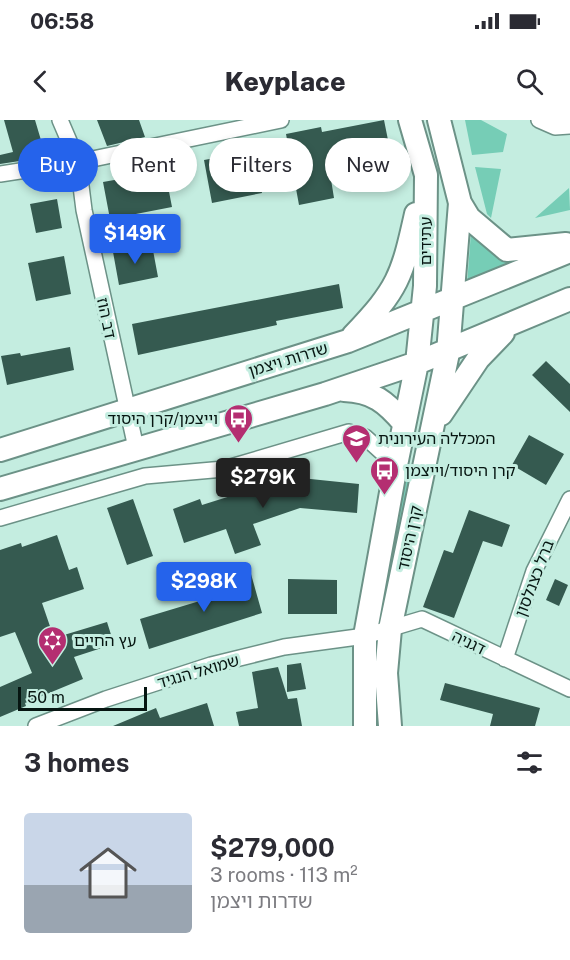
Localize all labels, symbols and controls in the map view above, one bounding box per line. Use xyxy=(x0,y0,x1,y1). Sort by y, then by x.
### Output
text: 06:58 xyxy=(30,8,94,34)
icon: back xyxy=(24,65,57,98)
text: Keyplace xyxy=(224,65,346,97)
icon: search xyxy=(513,65,546,98)
chip: Buy xyxy=(18,138,98,192)
chip: Rent xyxy=(110,138,197,192)
chip: Filters xyxy=(209,138,313,192)
chip: New xyxy=(325,138,411,192)
pin: $149K xyxy=(93,214,177,265)
street label: עתידים xyxy=(416,217,435,265)
text: $149K xyxy=(104,221,166,245)
street label: דב הוז xyxy=(93,296,120,341)
street label: שדרות ויצמן xyxy=(246,338,330,381)
bus stop icon: וייצמן/קרן היסוד xyxy=(223,402,255,444)
place label: וייצמן/קרן היסוד xyxy=(107,409,218,428)
school or university icon: המכללה העירונית xyxy=(341,422,373,464)
place label: המכללה העירונית xyxy=(378,429,495,448)
bus stop icon: קרן היסוד/וייצמן xyxy=(368,454,400,496)
pin: $279K xyxy=(221,458,305,509)
place label: קרן היסוד/וייצמן xyxy=(405,461,516,480)
text: $279K xyxy=(230,465,296,489)
street label: קרן היסוד xyxy=(393,504,426,572)
street label: ברל כצנלסון xyxy=(511,537,558,619)
pin: $298K xyxy=(162,562,246,613)
text: $298K xyxy=(170,569,238,593)
synagogue icon: עץ החיים xyxy=(37,624,69,666)
street label: דגניה xyxy=(449,626,489,659)
place label: עץ החיים xyxy=(74,631,136,650)
street label: שמואל הנגיד xyxy=(155,651,241,692)
scale bar xyxy=(18,684,147,712)
text: 50 m xyxy=(27,688,65,707)
icon: filters xyxy=(513,746,546,779)
text: 3 homes xyxy=(24,747,129,778)
text: $279,000 xyxy=(210,832,335,863)
icon: home xyxy=(72,837,144,909)
text: 3 rooms · 113 m² xyxy=(210,863,358,887)
text: שדרות ויצמן xyxy=(210,889,313,913)

